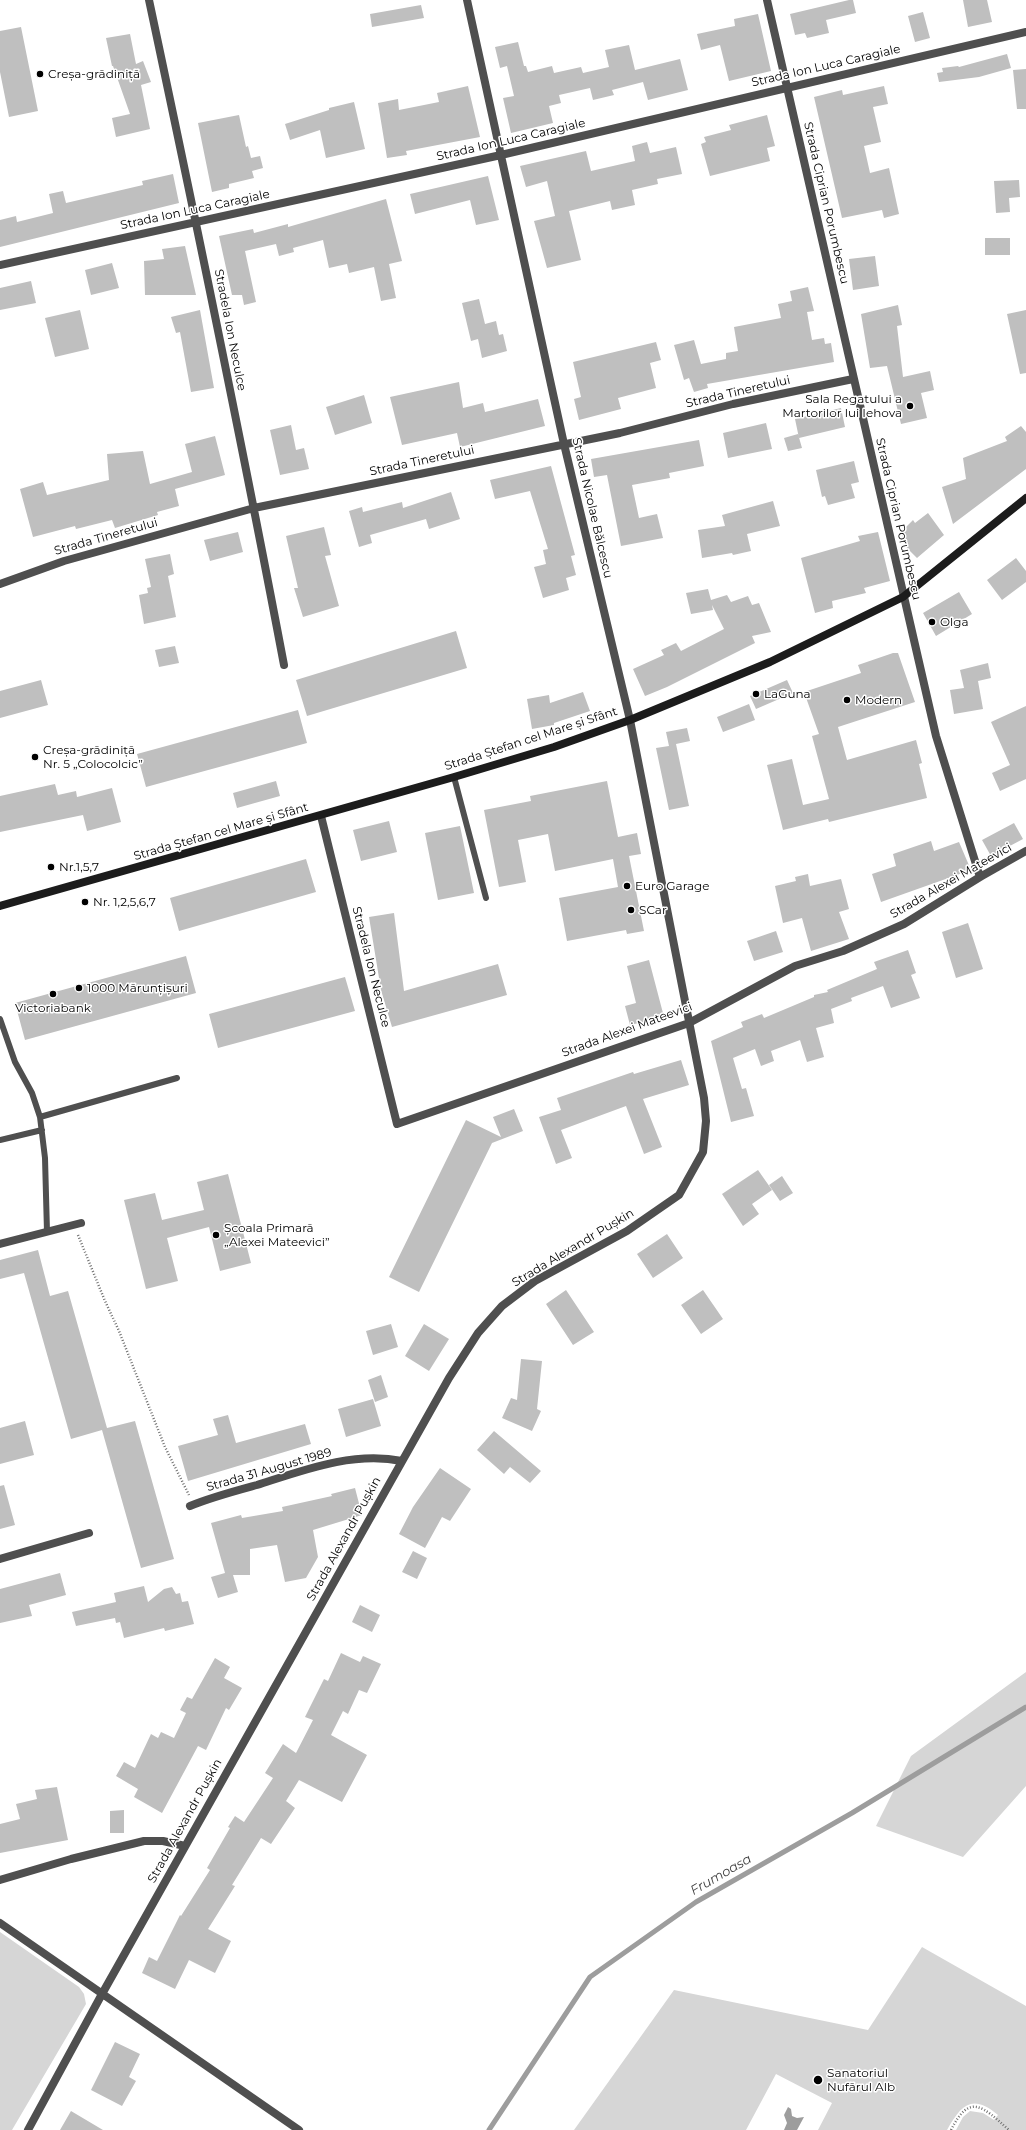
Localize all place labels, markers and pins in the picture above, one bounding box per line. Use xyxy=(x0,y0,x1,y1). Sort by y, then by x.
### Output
place label: Creșa-grădiniță xyxy=(48,67,140,81)
marker: Creșa-grădiniță xyxy=(35,69,45,79)
place label: Sala Regatului a Martorilor lui Iehova xyxy=(782,392,902,420)
marker: Sala Regatului a Martorilor lui Iehova xyxy=(905,401,915,411)
place label: Olga xyxy=(940,615,969,629)
marker: Olga xyxy=(927,617,937,627)
place label: LaGuna xyxy=(764,687,811,701)
marker: LaGuna xyxy=(751,689,761,699)
place label: Modern xyxy=(855,693,902,707)
marker: Modern xyxy=(842,695,852,705)
place label: Creșa-grădiniță Nr. 5 „Colocolcic” xyxy=(43,743,143,771)
marker: Creșa-grădiniță Nr. 5 „Colocolcic” xyxy=(30,752,40,762)
place label: Nr.1,5,7 xyxy=(59,860,99,874)
marker: Nr.1,5,7 xyxy=(46,862,56,872)
place label: Euro Garage xyxy=(635,879,710,893)
marker: Euro Garage xyxy=(622,881,632,891)
place label: Nr. 1,2,5,6,7 xyxy=(93,895,156,909)
marker: Nr. 1,2,5,6,7 xyxy=(80,897,90,907)
place label: SCar xyxy=(639,903,667,917)
marker: SCar xyxy=(626,905,636,915)
place label: 1000 Mărunțișuri xyxy=(87,981,188,995)
marker: 1000 Mărunțișuri xyxy=(74,983,84,993)
marker: Victoriabank xyxy=(48,989,58,999)
place label: Victoriabank xyxy=(15,1001,91,1015)
place label: Școala Primară „Alexei Mateevici” xyxy=(224,1221,329,1249)
marker: Școala Primară „Alexei Mateevici” xyxy=(211,1230,221,1240)
place label: Sanatoriul Nufărul Alb xyxy=(827,2066,895,2094)
marker: Sanatoriul Nufărul Alb xyxy=(812,2074,824,2086)

